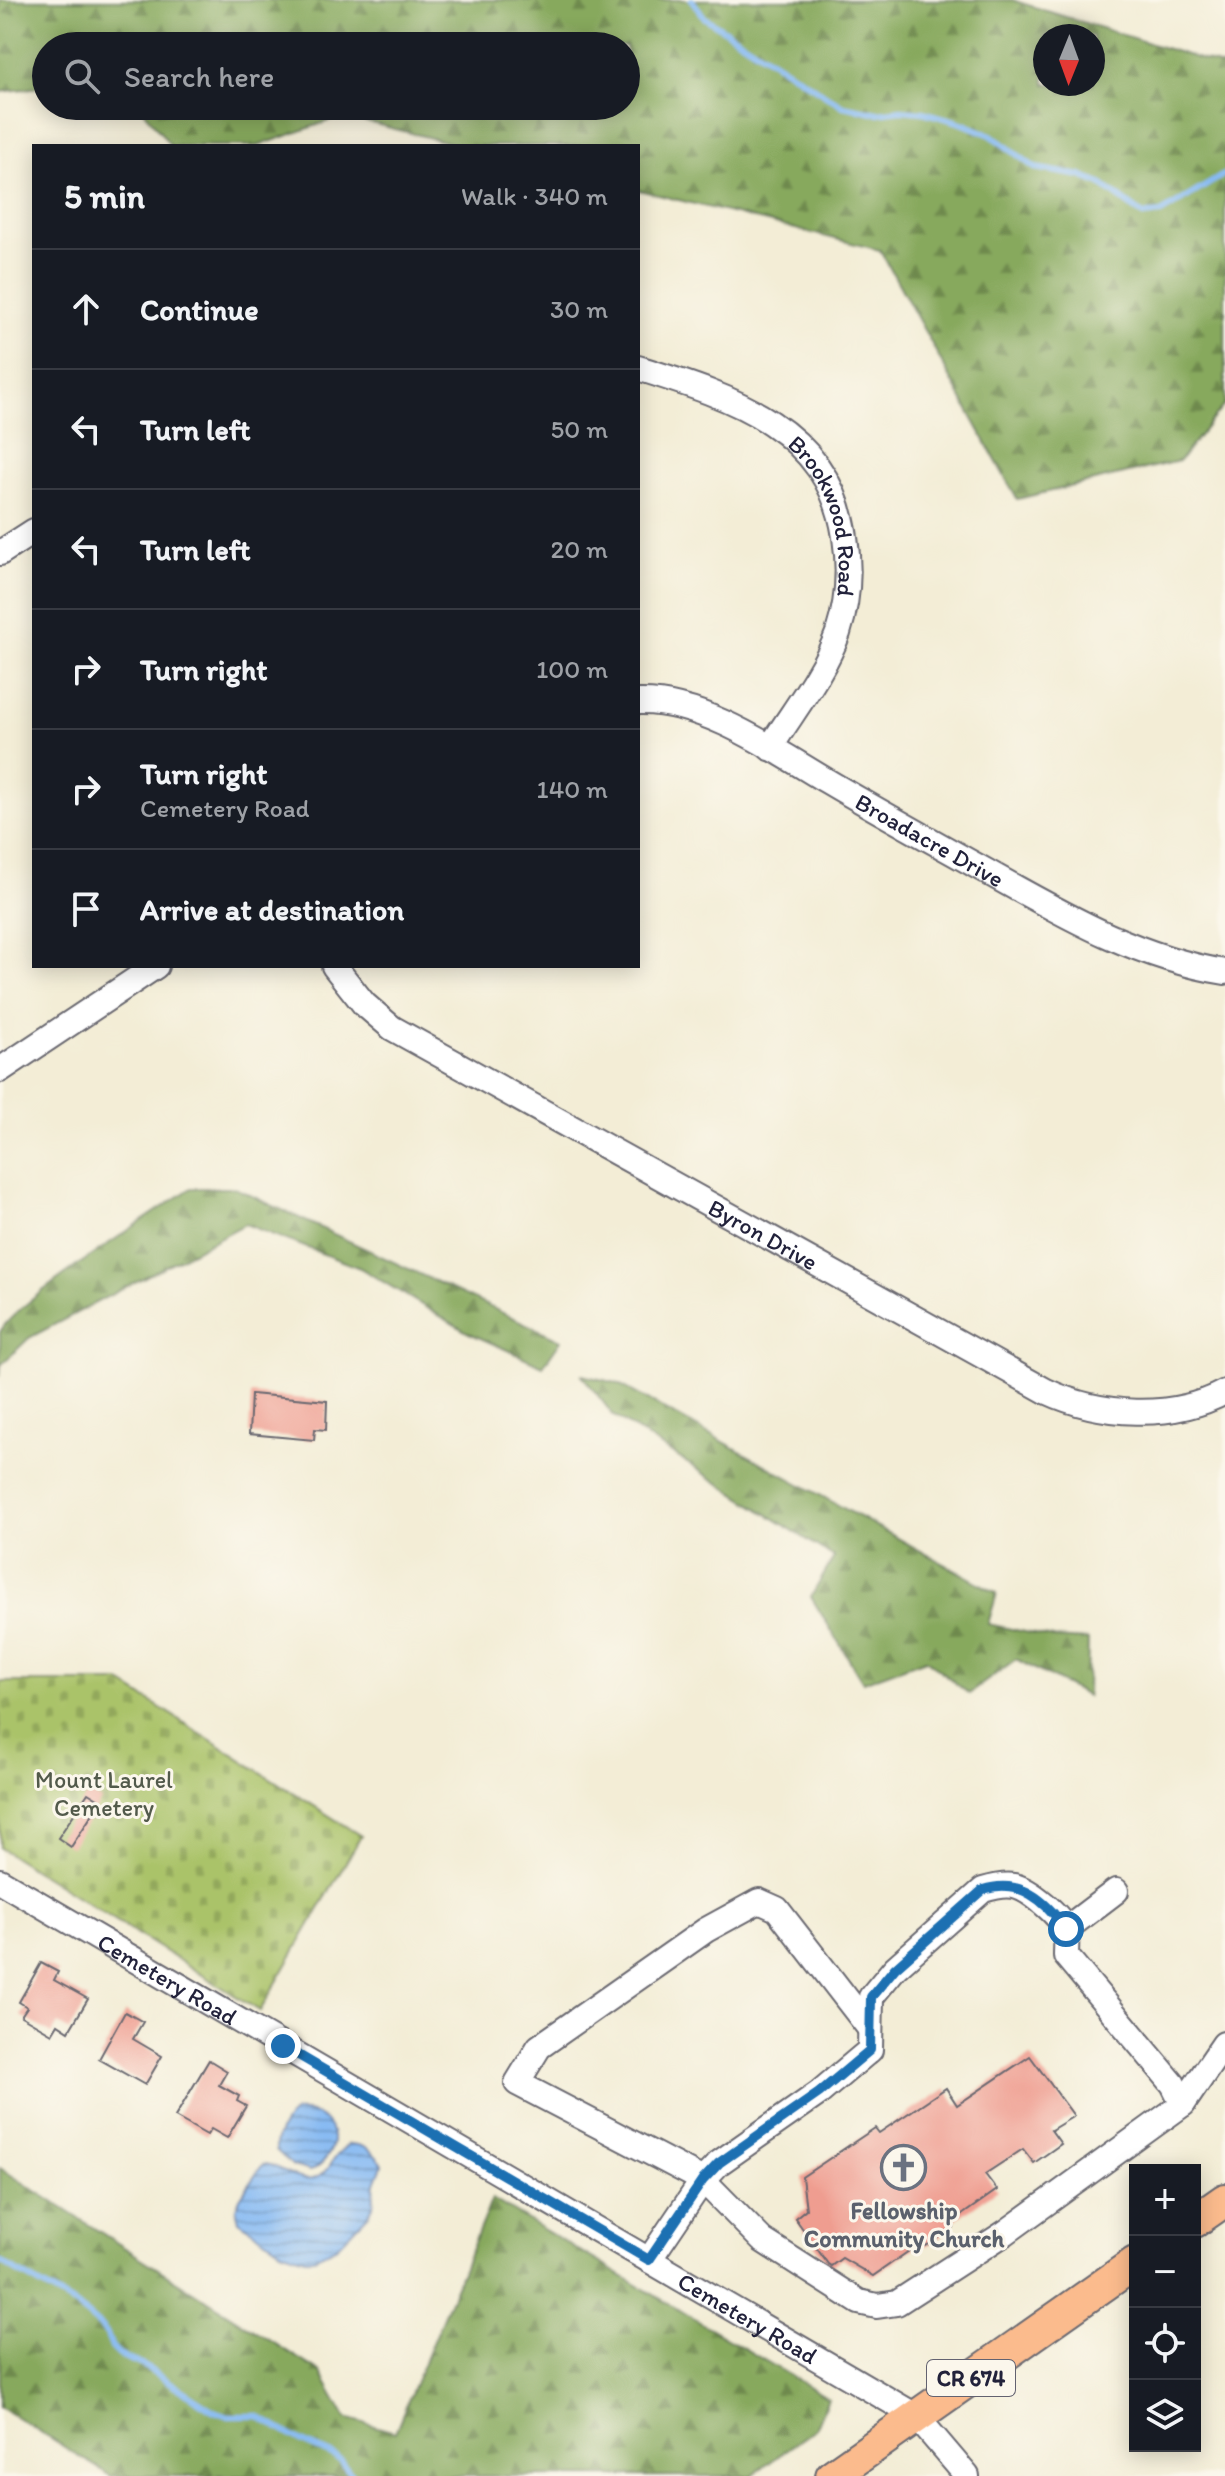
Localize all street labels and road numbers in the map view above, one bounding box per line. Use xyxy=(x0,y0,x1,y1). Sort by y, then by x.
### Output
street label: Brookwood Road xyxy=(783,428,862,598)
street label: Broadacre Drive xyxy=(850,786,1009,893)
street label: Byron Drive xyxy=(704,1192,823,1276)
street label: Cemetery Road xyxy=(93,1927,243,2031)
street label: Cemetery Road xyxy=(673,2266,823,2370)
road number: CR 674 xyxy=(927,2360,1015,2396)

